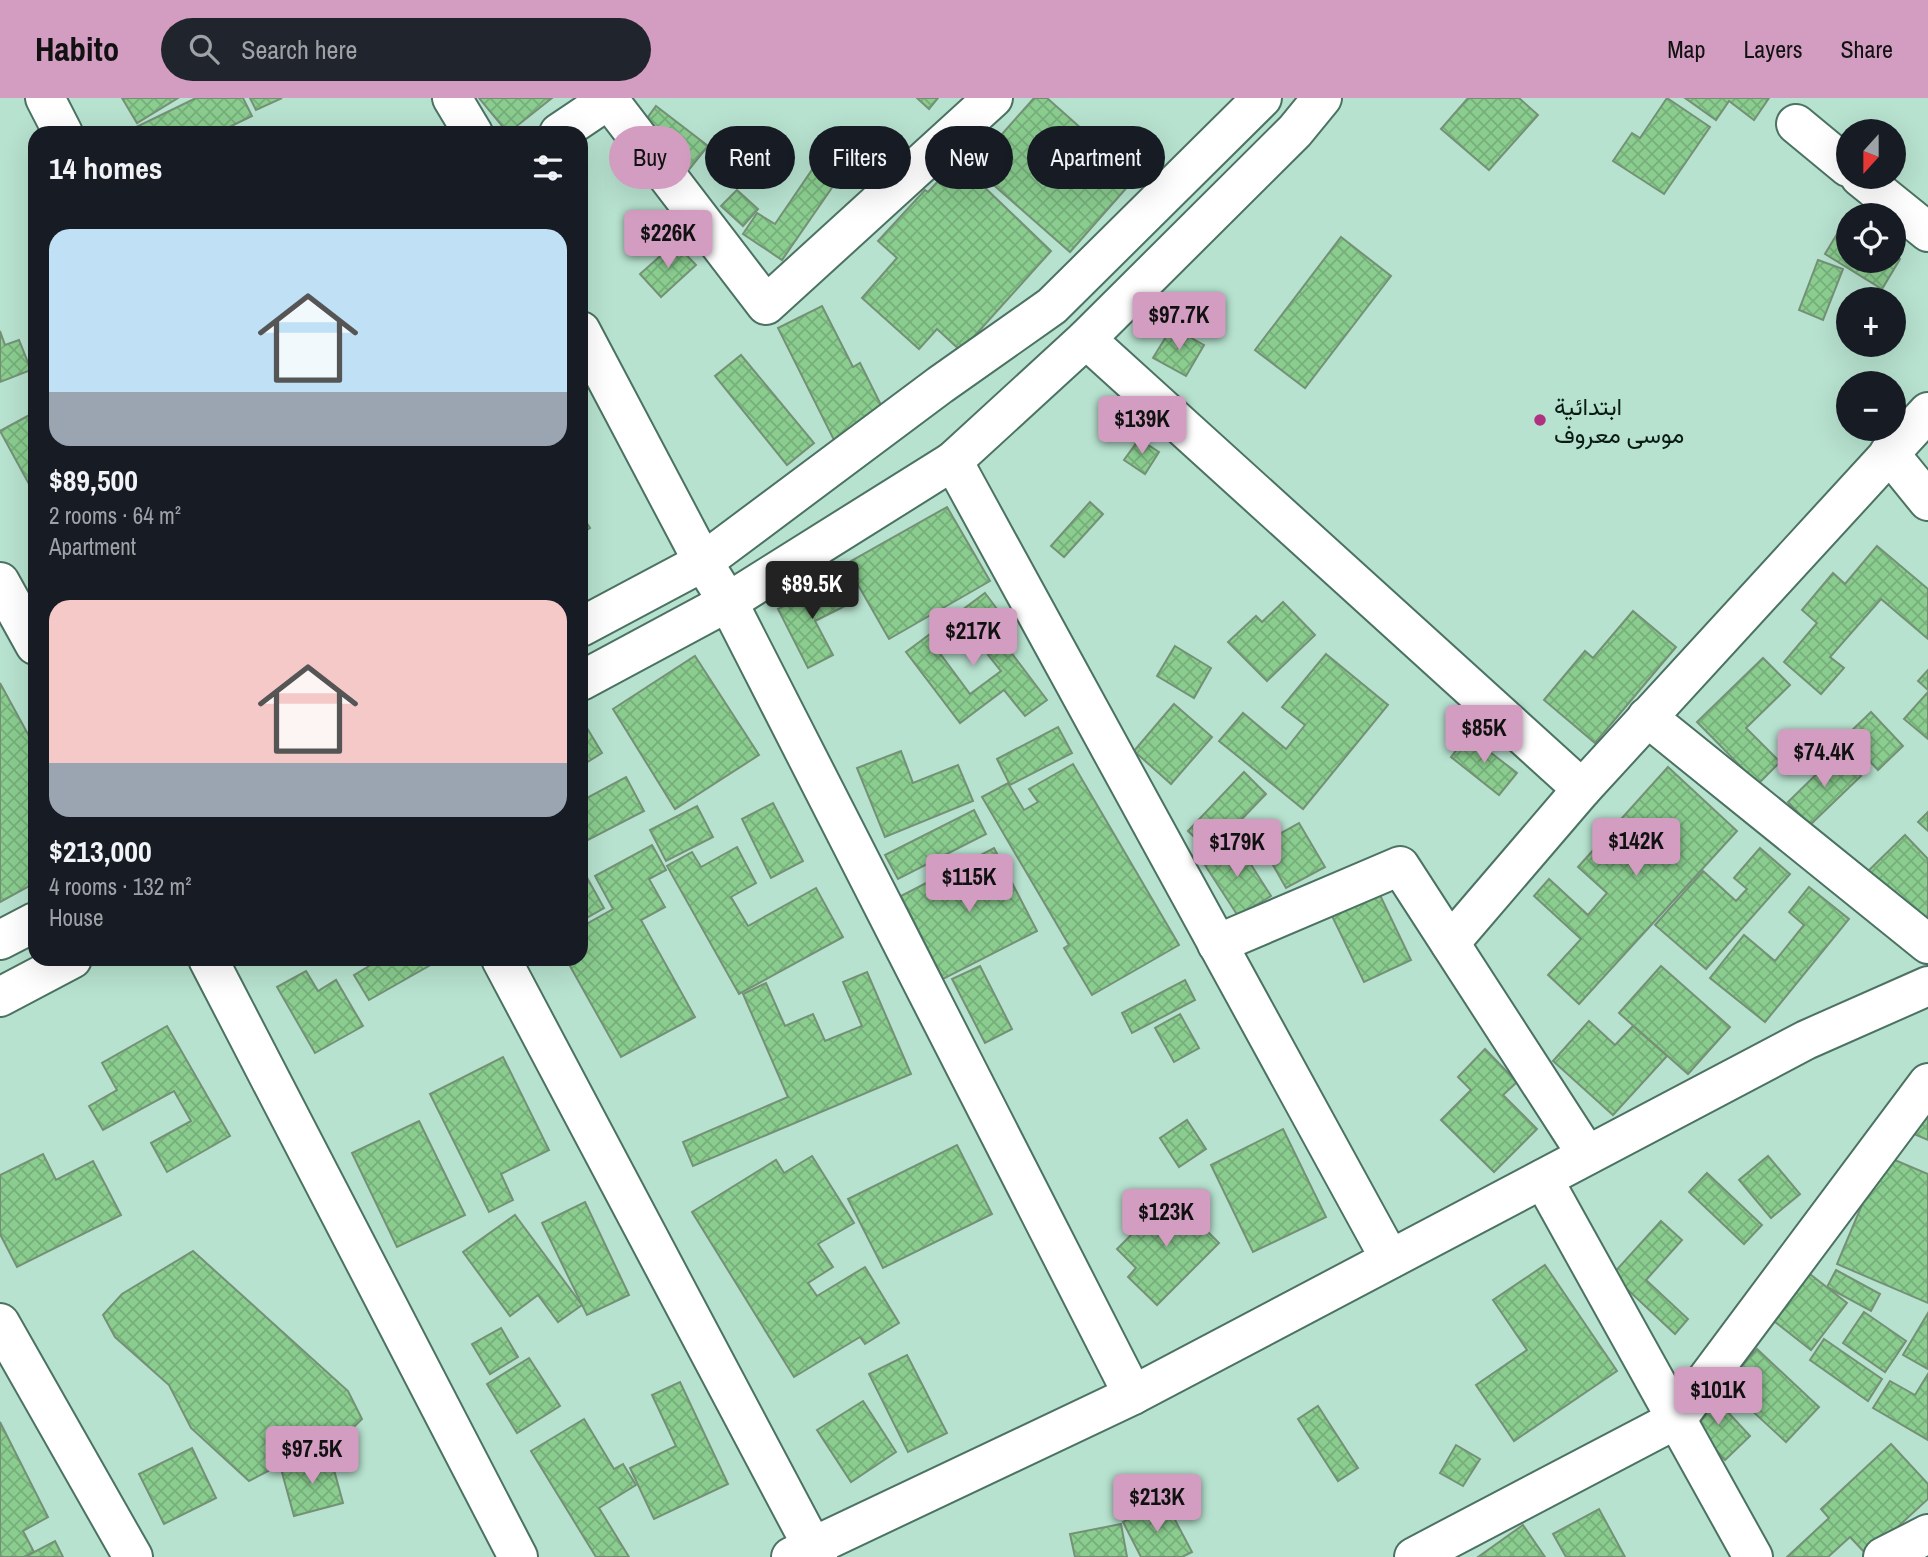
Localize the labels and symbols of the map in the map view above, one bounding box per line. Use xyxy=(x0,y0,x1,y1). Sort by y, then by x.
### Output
north arrow xyxy=(1836,119,1906,189)
pin: $226K xyxy=(619,211,717,270)
pin: $97.7K xyxy=(1122,292,1236,352)
place label: ابتدائية موسى معروف xyxy=(1554,390,1684,450)
pin: $139K xyxy=(1093,396,1191,456)
marker: ابتدائية موسى معروف xyxy=(1532,412,1548,428)
pin: $89.5K xyxy=(755,561,869,621)
pin: $217K xyxy=(924,608,1022,668)
pin: $85K xyxy=(1443,706,1525,765)
pin: $74.4K xyxy=(1767,730,1881,789)
pin: $142K xyxy=(1587,818,1685,878)
pin: $179K xyxy=(1188,820,1286,879)
pin: $115K xyxy=(920,854,1018,914)
pin: $123K xyxy=(1117,1190,1215,1249)
pin: $101K xyxy=(1669,1368,1767,1427)
pin: $97.5K xyxy=(255,1426,369,1486)
pin: $213K xyxy=(1108,1474,1206,1534)

